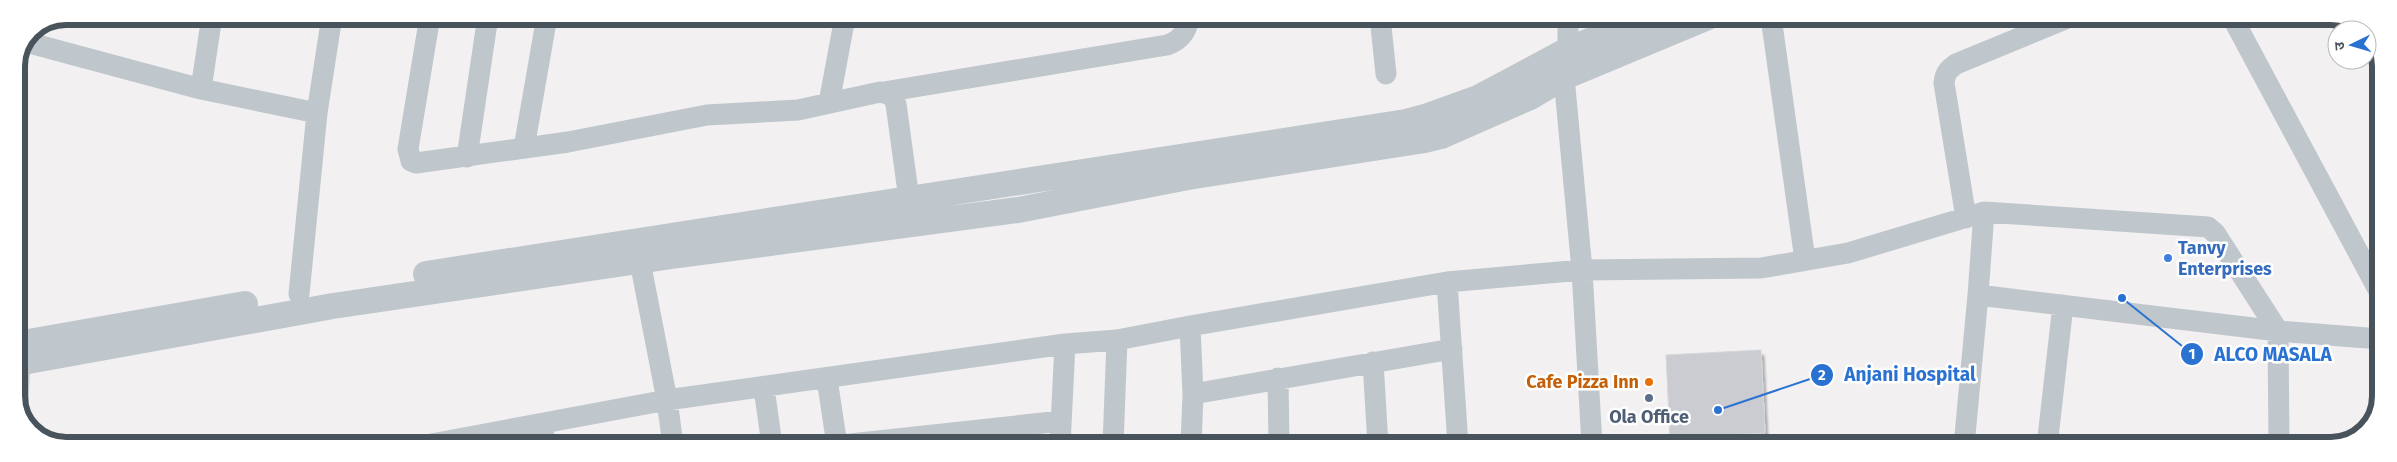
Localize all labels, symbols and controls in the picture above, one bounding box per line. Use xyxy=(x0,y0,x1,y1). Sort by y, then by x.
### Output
north arrow xyxy=(2327,20,2377,70)
text: उ xyxy=(2331,40,2348,51)
place label: Tanvy Enterprises xyxy=(2178,237,2272,280)
marker: Tanvy Enterprises xyxy=(2162,252,2174,264)
callout: ALCO MASALA xyxy=(2179,337,2342,371)
text: ALCO MASALA xyxy=(2213,343,2332,366)
text: 1 xyxy=(2189,345,2195,363)
callout: Anjani Hospital xyxy=(1810,358,1986,392)
text: Anjani Hospital xyxy=(1843,363,1976,386)
text: 2 xyxy=(1818,366,1826,384)
place label: Cafe Pizza Inn xyxy=(1526,371,1639,393)
marker: Cafe Pizza Inn xyxy=(1643,376,1655,388)
marker: Ola Office xyxy=(1643,392,1655,404)
place label: Ola Office xyxy=(1609,406,1689,428)

